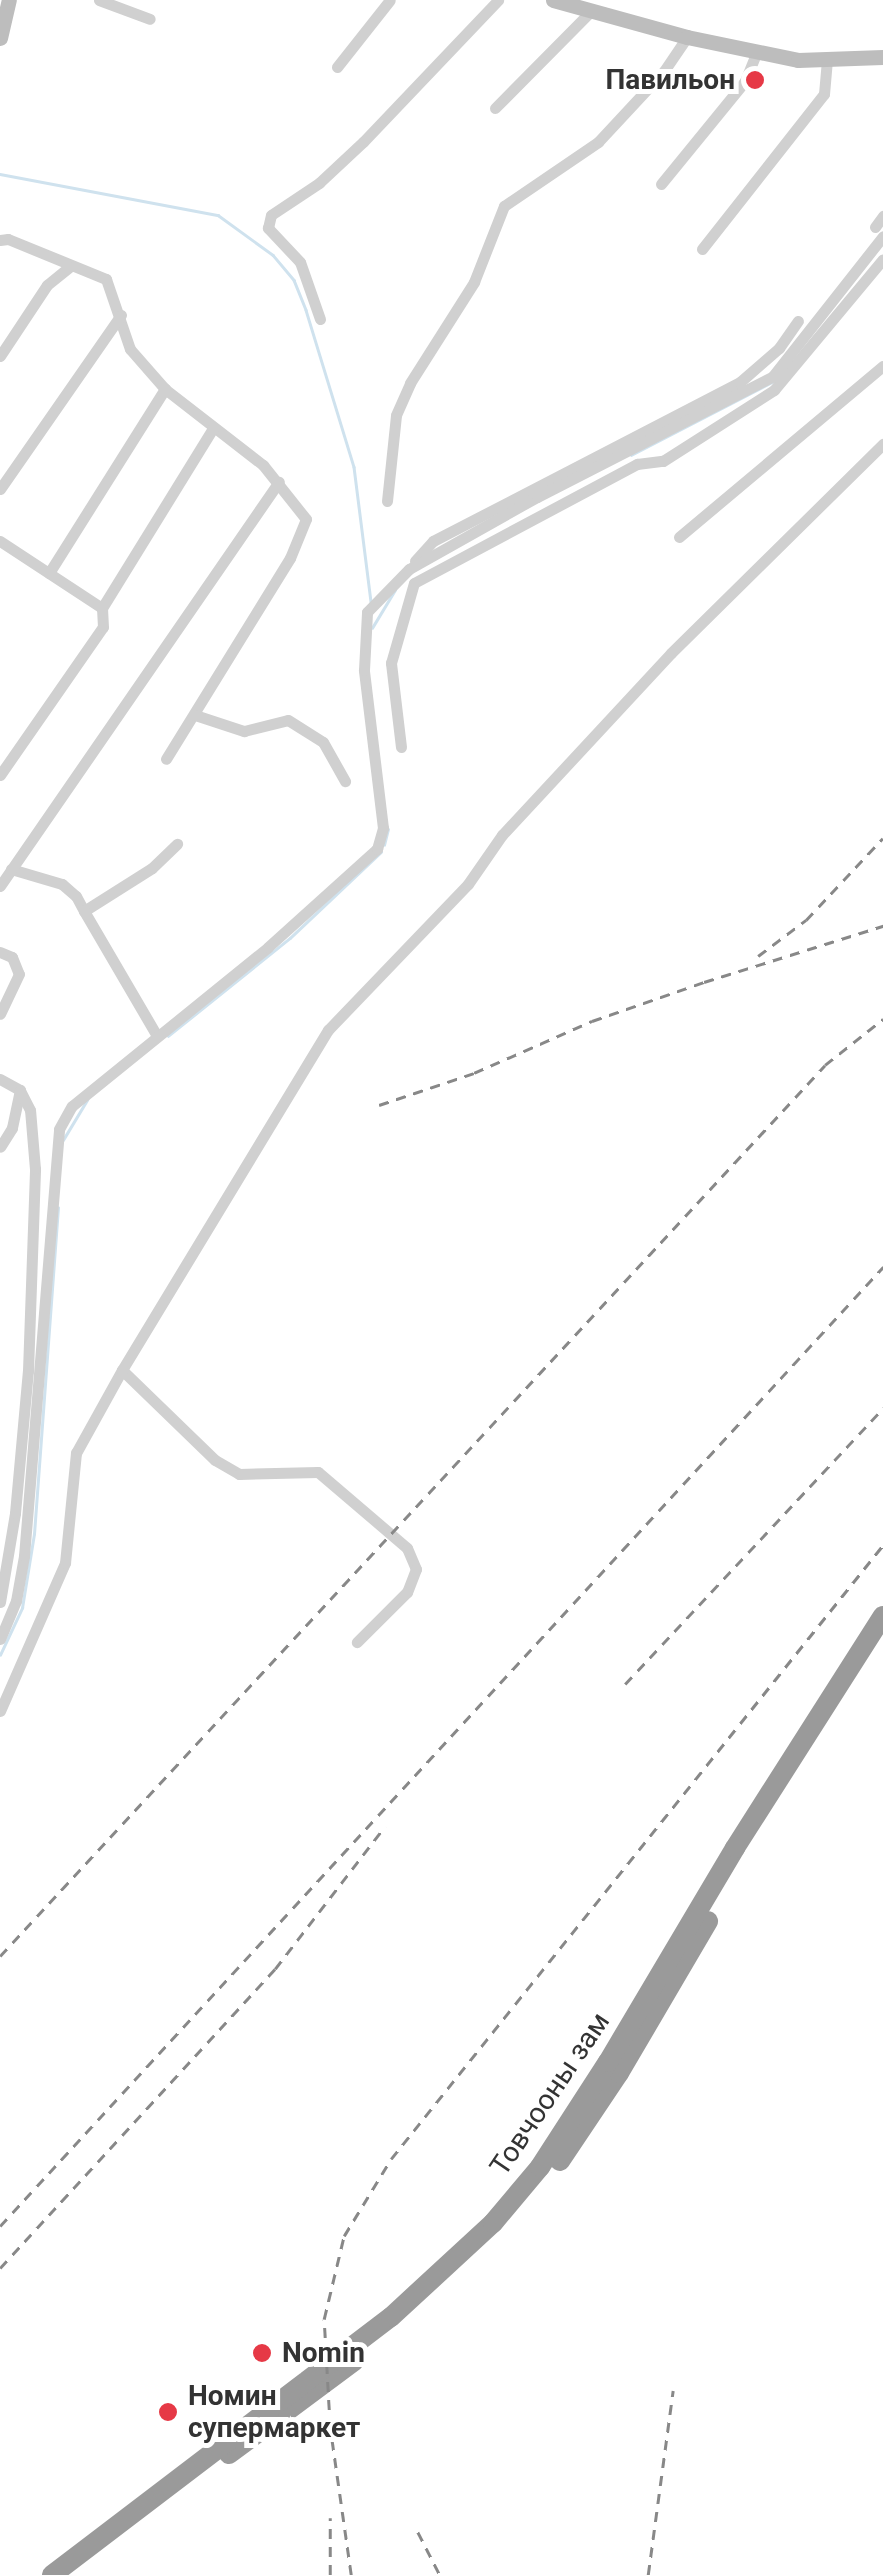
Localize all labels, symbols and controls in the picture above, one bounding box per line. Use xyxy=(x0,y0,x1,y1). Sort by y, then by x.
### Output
place label: Павильон xyxy=(605,63,735,97)
marker: Павильон xyxy=(744,69,766,91)
street label: Товчооны зам xyxy=(483,2006,617,2182)
place label: Nomin xyxy=(282,2336,365,2370)
marker: Nomin xyxy=(251,2342,273,2364)
place label: Номин супермаркет xyxy=(188,2379,360,2445)
marker: Номин супермаркет xyxy=(157,2401,179,2423)

